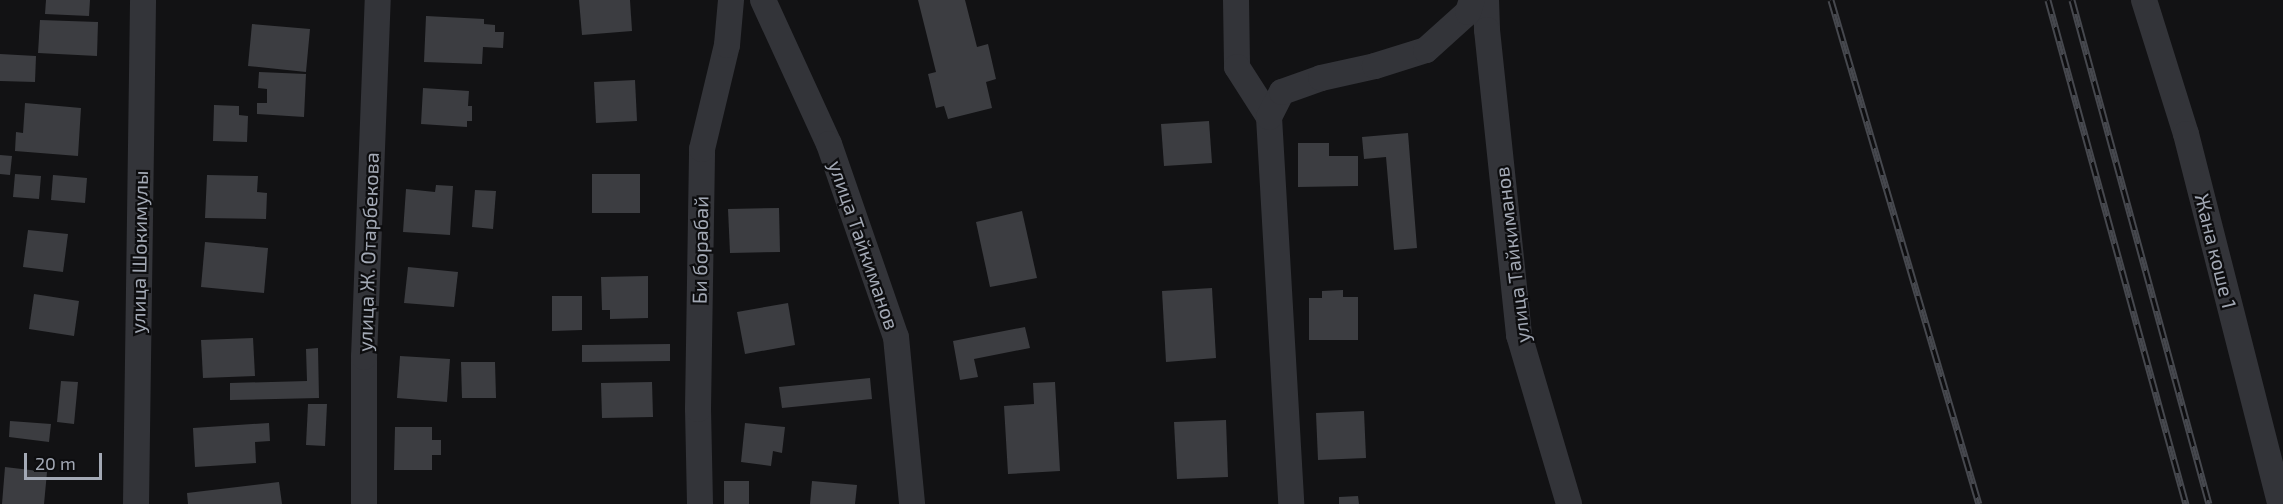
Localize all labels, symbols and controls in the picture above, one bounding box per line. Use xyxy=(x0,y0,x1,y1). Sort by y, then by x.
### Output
street label: улица Ж. Отарбекова xyxy=(353,152,383,352)
street label: улица Тайкиманов xyxy=(824,157,904,333)
street label: улица Тайкиманов xyxy=(1489,166,1535,344)
street label: улица Шокимулы xyxy=(126,170,152,334)
street label: Жана коше 1 xyxy=(2190,191,2242,311)
street label: Би борабай xyxy=(687,196,713,304)
scale bar xyxy=(27,441,105,479)
text: 20 m xyxy=(35,452,76,474)

